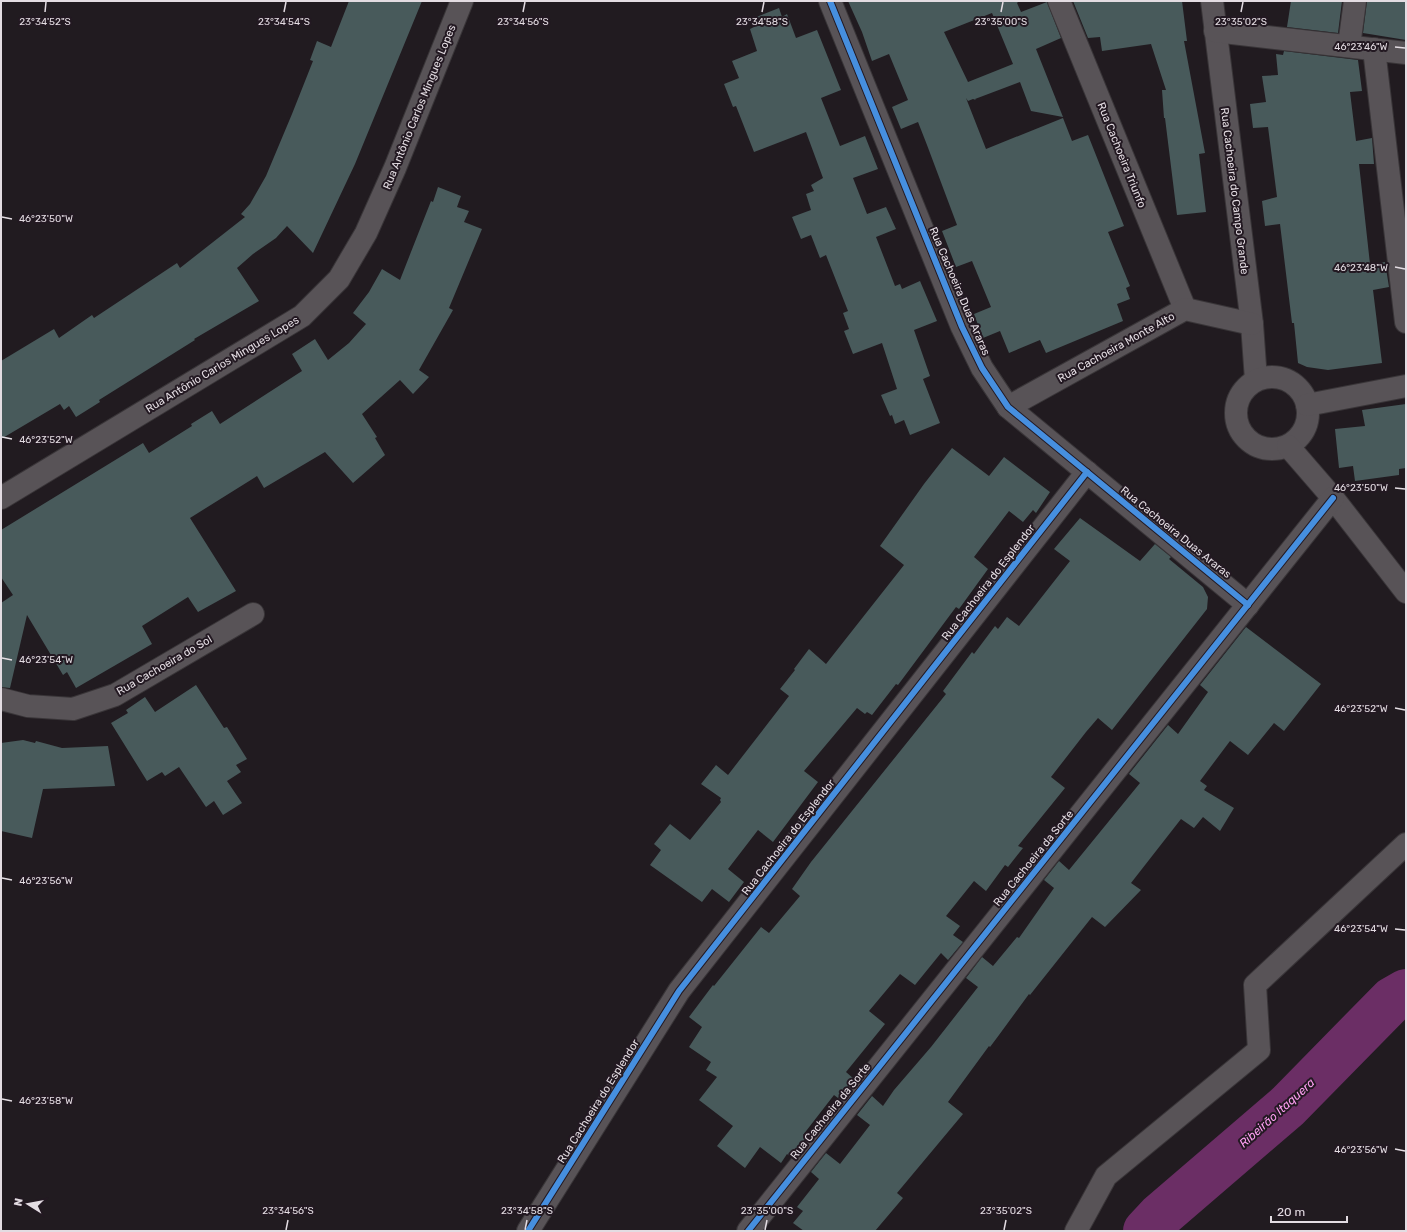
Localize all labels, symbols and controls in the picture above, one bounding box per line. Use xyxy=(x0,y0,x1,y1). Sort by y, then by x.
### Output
text: 23°34'52"S xyxy=(19,16,71,28)
text: 23°34'54"S xyxy=(258,16,310,28)
text: 23°34'56"S xyxy=(497,16,549,28)
text: 23°34'58"S xyxy=(736,16,788,28)
text: 23°35'00"S xyxy=(975,16,1027,28)
text: 23°35'02"S xyxy=(1215,16,1267,28)
street label: Rua Antônio Carlos Mingues Lopes xyxy=(380,23,459,191)
text: 46°23'46"W xyxy=(1334,41,1388,53)
street label: Rua Cachoeira Triunfo xyxy=(1094,101,1149,210)
street label: Rua Cachoeira do Campo Grande xyxy=(1218,107,1251,275)
text: 46°23'50"W xyxy=(19,213,73,225)
street label: Rua Cachoeira Duas Araras xyxy=(927,225,993,358)
text: 46°23'48"W xyxy=(1334,262,1388,274)
street label: Rua Cachoeira Monte Alto xyxy=(1055,310,1177,385)
street label: Rua Antônio Carlos Mingues Lopes xyxy=(143,313,302,415)
text: 46°23'52"W xyxy=(19,434,73,446)
text: 46°23'50"W xyxy=(1334,482,1388,494)
street label: Rua Cachoeira Duas Araras xyxy=(1118,484,1234,581)
street label: Rua Cachoeira do Esplendor xyxy=(939,521,1038,643)
street label: Rua Cachoeira do Sol xyxy=(114,633,214,698)
text: 46°23'54"W xyxy=(19,654,73,666)
text: 46°23'52"W xyxy=(1334,703,1388,715)
street label: Rua Cachoeira do Esplendor xyxy=(739,776,838,898)
street label: Rua Cachoeira da Sorte xyxy=(991,808,1076,909)
text: 46°23'56"W xyxy=(19,875,73,887)
text: 46°23'54"W xyxy=(1334,923,1388,935)
street label: Rua Cachoeira do Esplendor xyxy=(555,1036,642,1166)
street label: Rua Cachoeira da Sorte xyxy=(788,1061,873,1162)
water label: Ribeirão Itaquera xyxy=(1236,1075,1318,1151)
text: 46°23'58"W xyxy=(19,1095,73,1107)
text: 46°23'56"W xyxy=(1334,1144,1388,1156)
north arrow xyxy=(8,1184,48,1224)
text: N xyxy=(12,1197,26,1207)
scale bar xyxy=(1271,1198,1347,1224)
text: 23°34'56"S xyxy=(262,1205,314,1217)
text: 23°34'58"S xyxy=(501,1205,553,1217)
text: 23°35'00"S xyxy=(741,1205,793,1217)
text: 23°35'02"S xyxy=(980,1205,1032,1217)
text: 20 m xyxy=(1277,1205,1305,1219)

